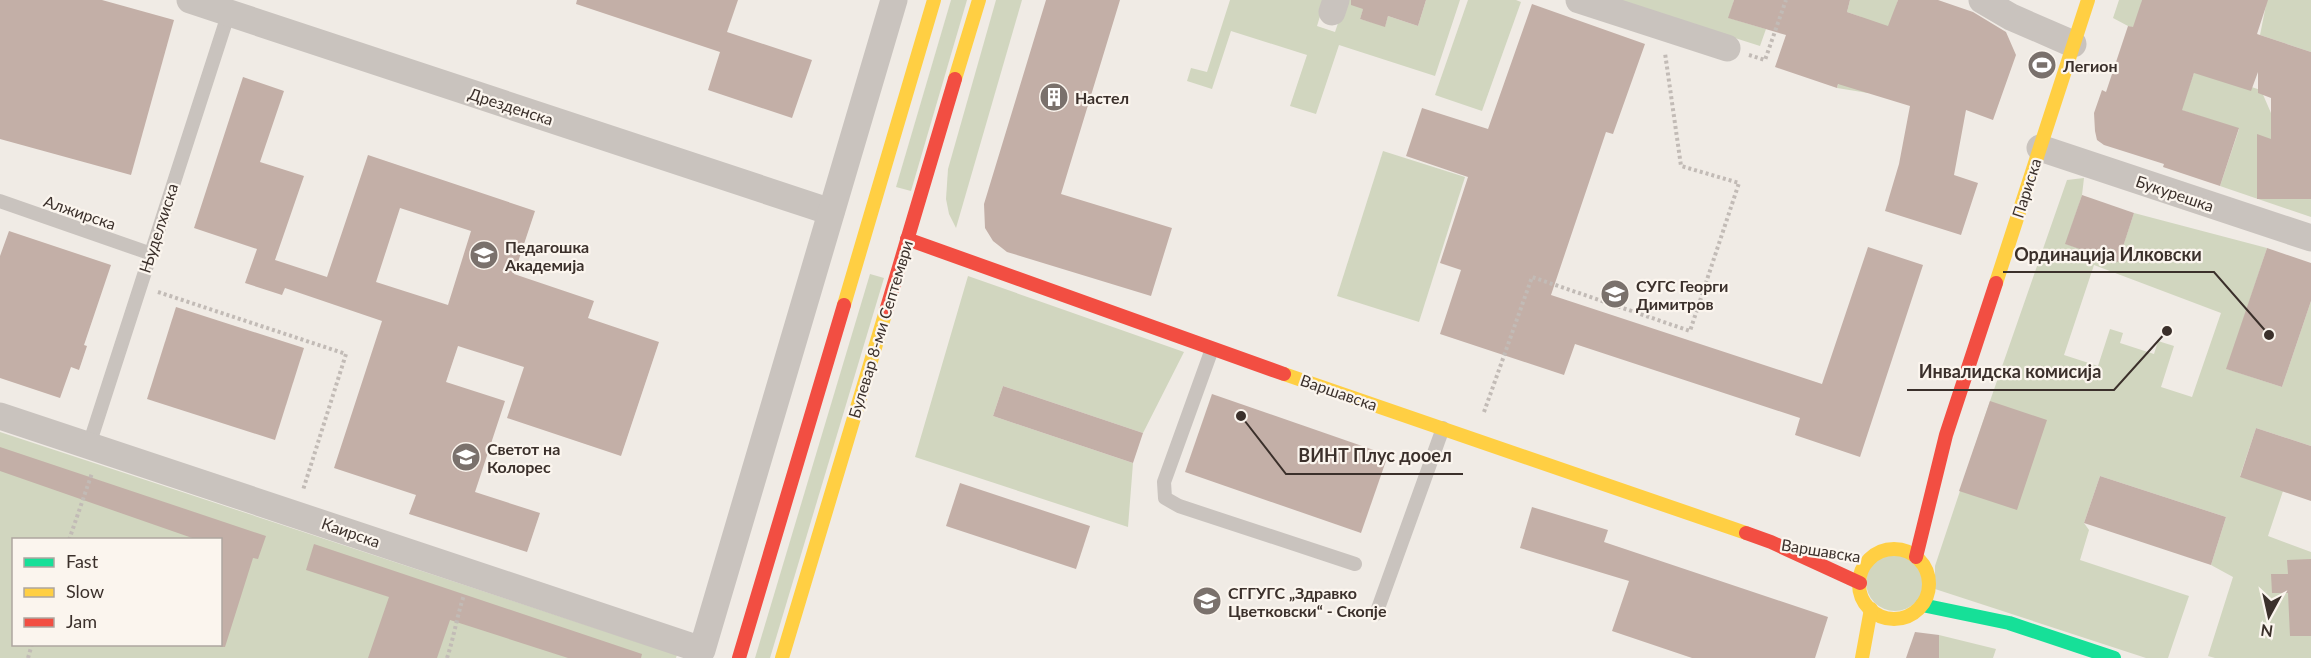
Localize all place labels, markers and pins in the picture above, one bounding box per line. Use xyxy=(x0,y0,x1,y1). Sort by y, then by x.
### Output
sports icon: Легион xyxy=(2026,49,2058,81)
place label: Легион xyxy=(2062,56,2118,75)
building icon: Настел xyxy=(1038,81,1070,113)
place label: Настел xyxy=(1075,88,1129,107)
callout: Ординација Илковски xyxy=(2003,236,2214,272)
place label: Педагошка Академија xyxy=(504,237,589,274)
school or university icon: Педагошка Академија xyxy=(468,239,500,271)
place label: СУГС Георги Димитров xyxy=(1636,276,1728,313)
school or university icon: СУГС Георги Димитров xyxy=(1599,278,1631,310)
callout: Инвалидска комисија xyxy=(1907,354,2114,390)
callout: ВИНТ Плус дооел xyxy=(1286,438,1463,474)
place label: Светот на Колорес xyxy=(487,439,560,476)
school or university icon: Светот на Колорес xyxy=(450,441,482,473)
place label: СГГУГС „Здравко Цветковски“ - Скопје xyxy=(1228,583,1387,620)
school or university icon: СГГУГС „Здравко Цветковски“ - Скопје xyxy=(1191,585,1223,617)

